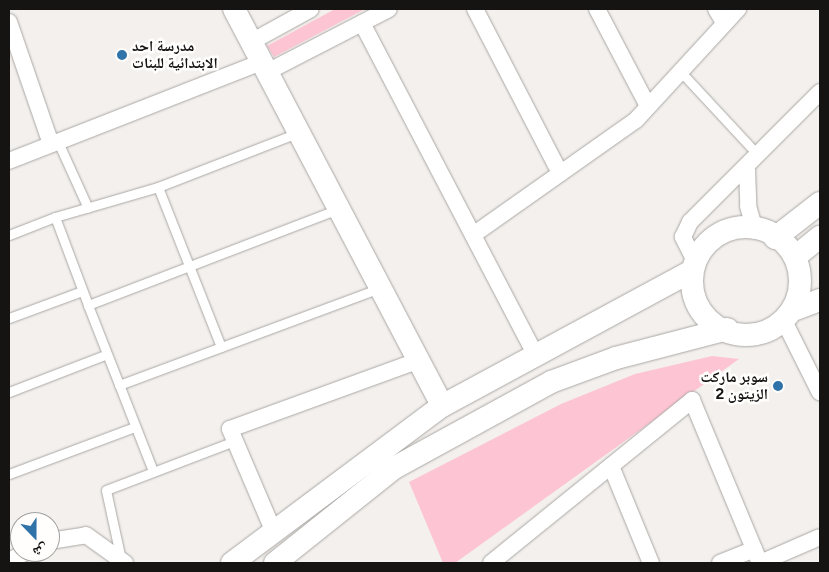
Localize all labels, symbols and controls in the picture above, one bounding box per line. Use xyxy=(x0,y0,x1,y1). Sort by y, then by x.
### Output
place label: مدرسة احد الابتدائية للبنات xyxy=(132,37,218,72)
marker: مدرسة احد الابتدائية للبنات xyxy=(116,49,128,61)
place label: سوبر ماركت الزيتون 2 xyxy=(701,368,768,403)
marker: سوبر ماركت الزيتون 2 xyxy=(772,380,784,392)
north arrow xyxy=(10,512,60,562)
text: ش xyxy=(30,540,51,561)

